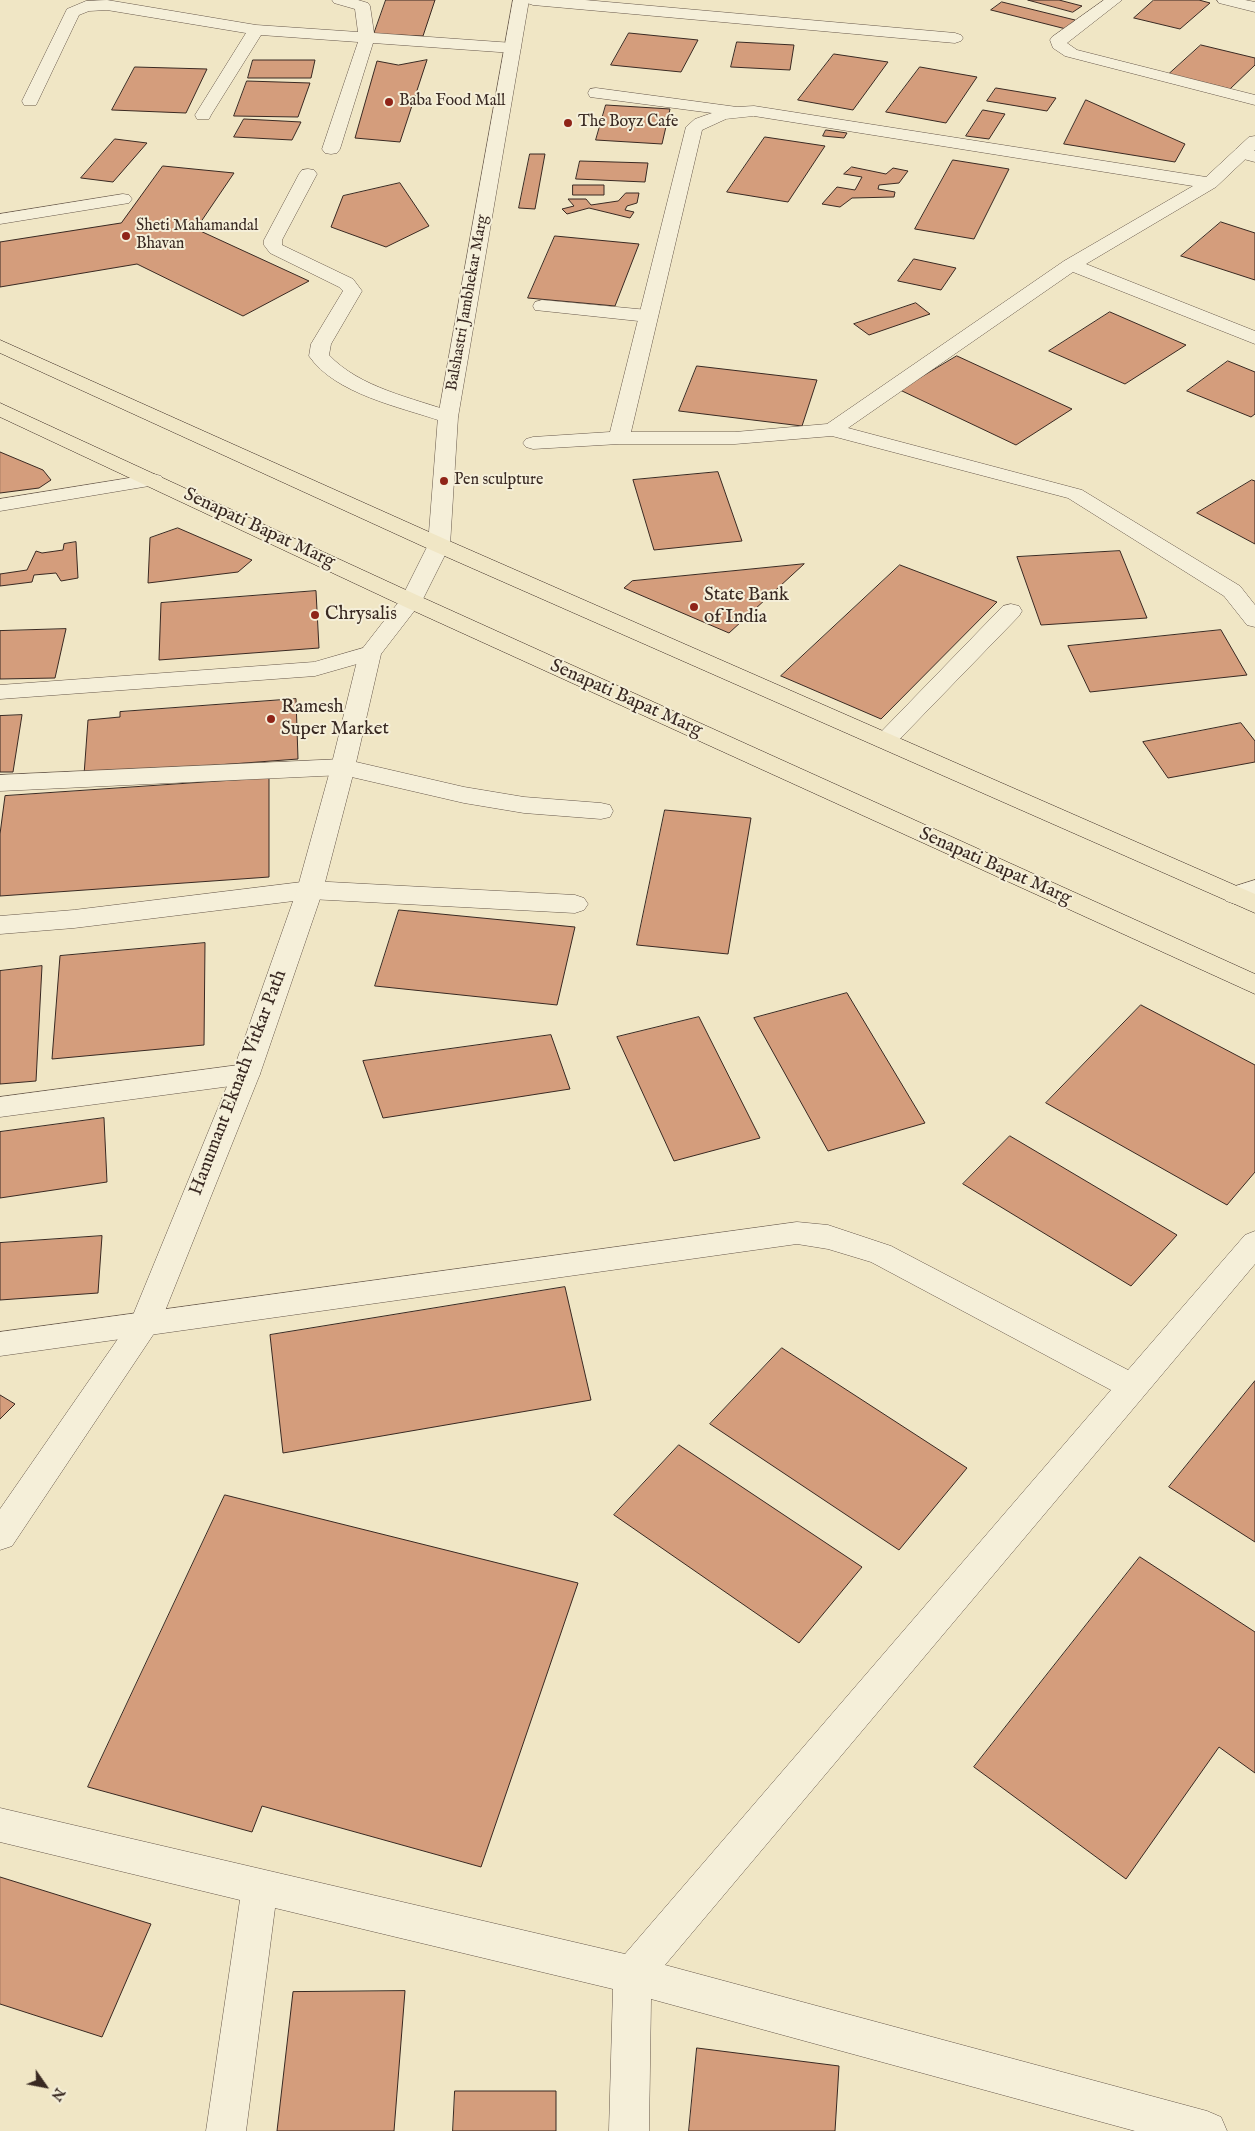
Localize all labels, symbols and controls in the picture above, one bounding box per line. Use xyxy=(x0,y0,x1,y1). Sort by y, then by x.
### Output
place label: Baba Food Mall xyxy=(399,92,505,112)
marker: Baba Food Mall xyxy=(383,96,395,108)
place label: The Boyz Cafe xyxy=(578,113,678,133)
marker: The Boyz Cafe xyxy=(562,117,574,129)
street label: Balshastri Jambhekar Marg xyxy=(443,213,493,393)
place label: Sheti Mahamandal Bhavan xyxy=(136,217,258,255)
marker: Sheti Mahamandal Bhavan xyxy=(120,230,132,242)
place label: Pen sculpture xyxy=(454,471,543,491)
marker: Pen sculpture xyxy=(438,475,450,487)
street label: Senapati Bapat Marg xyxy=(180,484,338,574)
place label: State Bank of India xyxy=(704,585,789,629)
marker: State Bank of India xyxy=(688,601,700,613)
place label: Chrysalis xyxy=(325,604,397,626)
marker: Chrysalis xyxy=(309,609,321,621)
street label: Senapati Bapat Marg xyxy=(546,655,706,743)
place label: Ramesh Super Market xyxy=(281,697,389,741)
marker: Ramesh Super Market xyxy=(265,713,277,725)
street label: Senapati Bapat Marg xyxy=(915,823,1075,911)
street label: Hanumant Eknath Vitkar Path xyxy=(185,967,293,1199)
north arrow xyxy=(20,2061,70,2111)
text: N xyxy=(47,2084,68,2104)

